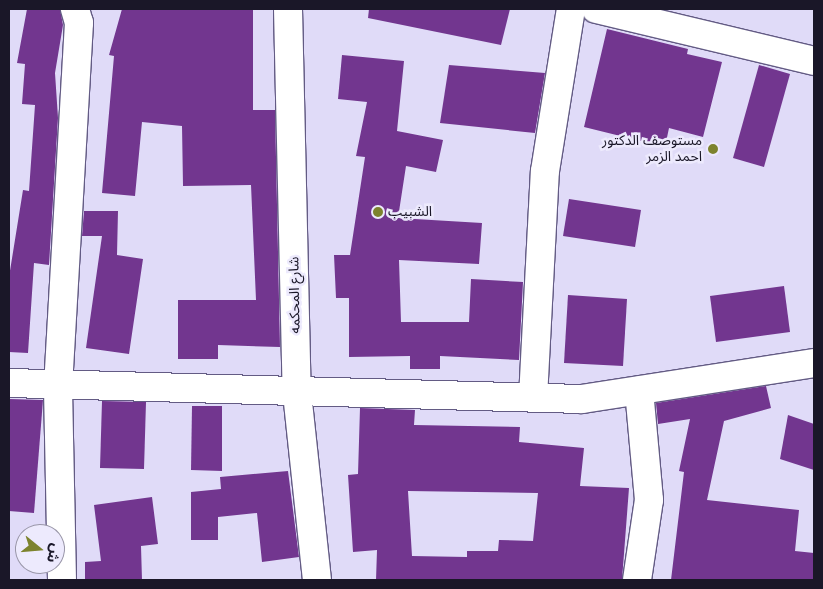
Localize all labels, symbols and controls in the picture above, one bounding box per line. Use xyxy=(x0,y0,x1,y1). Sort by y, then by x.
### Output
place label: مستوصف الدكتور احمد الزمر xyxy=(602,133,702,166)
marker: مستوصف الدكتور احمد الزمر xyxy=(706,142,720,156)
place label: الشبيب xyxy=(388,204,432,220)
marker: الشبيب xyxy=(372,206,384,218)
street label: شارع المحكمه xyxy=(286,256,304,334)
north arrow xyxy=(15,524,65,574)
text: ش xyxy=(43,542,65,565)

